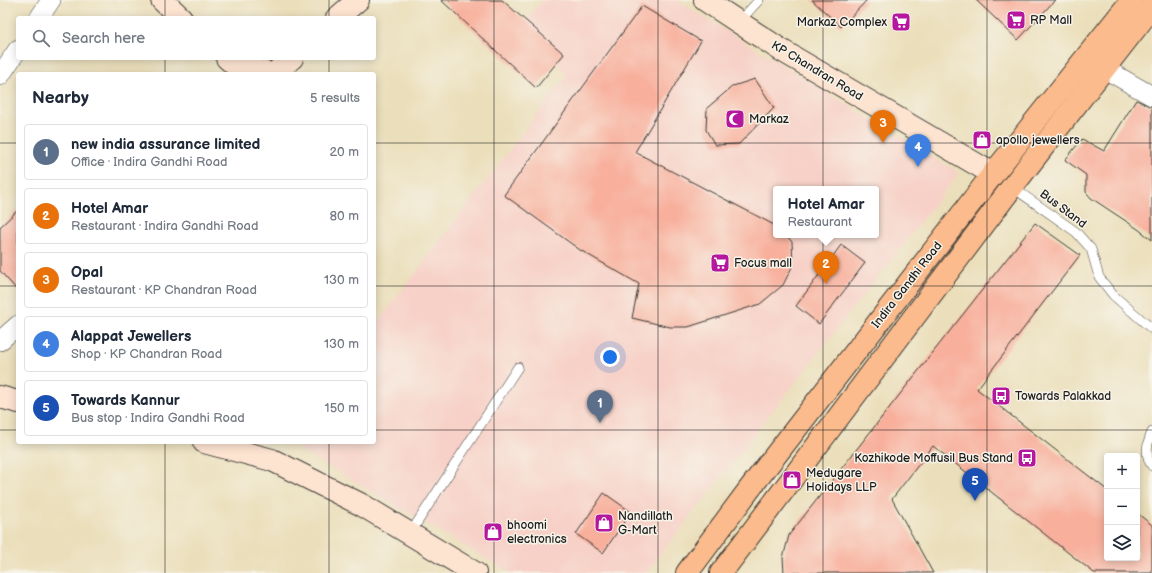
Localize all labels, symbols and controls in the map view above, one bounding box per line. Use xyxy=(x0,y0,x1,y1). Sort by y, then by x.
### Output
supermarket icon: RP Mall xyxy=(1005,9,1027,31)
supermarket icon: Markaz Complex xyxy=(890,11,912,33)
place label: RP Mall xyxy=(1030,13,1072,28)
place label: Markaz Complex xyxy=(797,15,887,30)
search box xyxy=(16,16,376,60)
icon: search xyxy=(30,27,52,49)
text: Search here xyxy=(62,29,145,48)
street label: KP Chandran Road xyxy=(769,38,866,104)
text: Nearby xyxy=(32,88,89,108)
text: 5 results xyxy=(310,90,360,106)
mosque icon: Markaz xyxy=(724,108,746,130)
pin: 3 xyxy=(870,110,896,143)
place label: Markaz xyxy=(749,112,789,127)
shop icon: apollo jewellers xyxy=(971,129,993,151)
place label: apollo jewellers xyxy=(996,133,1080,148)
pin: 4 xyxy=(905,134,931,167)
text: new india assurance limited xyxy=(71,135,260,154)
text: 1 xyxy=(43,144,49,160)
text: 20 m xyxy=(329,144,359,160)
text: Office · Indira Gandhi Road xyxy=(71,154,227,170)
popup xyxy=(773,186,879,238)
street label: Bus Stand xyxy=(1037,186,1090,232)
text: Hotel Amar xyxy=(787,195,865,214)
text: Hotel Amar xyxy=(71,199,148,218)
text: 2 xyxy=(42,208,50,224)
text: 80 m xyxy=(330,208,359,224)
text: Restaurant xyxy=(787,214,852,230)
text: Restaurant · Indira Gandhi Road xyxy=(71,218,258,234)
street label: Indira Gandhi Road xyxy=(869,239,945,331)
pin: 2 xyxy=(813,251,839,284)
supermarket icon: Focus mall xyxy=(709,252,731,274)
place label: Focus mall xyxy=(734,256,792,271)
text: Opal xyxy=(71,263,103,282)
text: 3 xyxy=(42,272,50,288)
text: 130 m xyxy=(324,272,359,288)
text: Restaurant · KP Chandran Road xyxy=(71,282,257,298)
text: Alappat Jewellers xyxy=(71,327,191,346)
text: 4 xyxy=(42,336,50,352)
text: 130 m xyxy=(324,336,359,352)
text: Shop · KP Chandran Road xyxy=(71,346,222,362)
your location xyxy=(600,347,620,367)
bus stop icon: Towards Palakkad xyxy=(990,385,1012,407)
place label: Towards Palakkad xyxy=(1015,389,1111,404)
pin: 1 xyxy=(587,390,613,423)
text: Towards Kannur xyxy=(71,391,180,410)
text: 5 xyxy=(42,400,50,416)
text: 150 m xyxy=(325,400,359,416)
text: Bus stop · Indira Gandhi Road xyxy=(71,410,245,426)
bus stop icon: Kozhikode Moffusil Bus Stand xyxy=(1016,447,1038,469)
place label: Kozhikode Moffusil Bus Stand xyxy=(854,451,1013,466)
map controls xyxy=(1104,453,1140,561)
button: + xyxy=(1104,453,1140,489)
place label: Medugare Holidays LLP xyxy=(806,466,877,495)
pin: 5 xyxy=(962,468,988,501)
shop icon: Medugare Holidays LLP xyxy=(781,469,803,491)
button: − xyxy=(1104,489,1140,525)
place label: Nandillath G-Mart xyxy=(618,509,673,538)
shop icon: Nandillath G-Mart xyxy=(593,512,615,534)
place label: bhoomi electronics xyxy=(507,518,567,547)
shop icon: bhoomi electronics xyxy=(482,521,504,543)
button: layers xyxy=(1104,525,1140,561)

